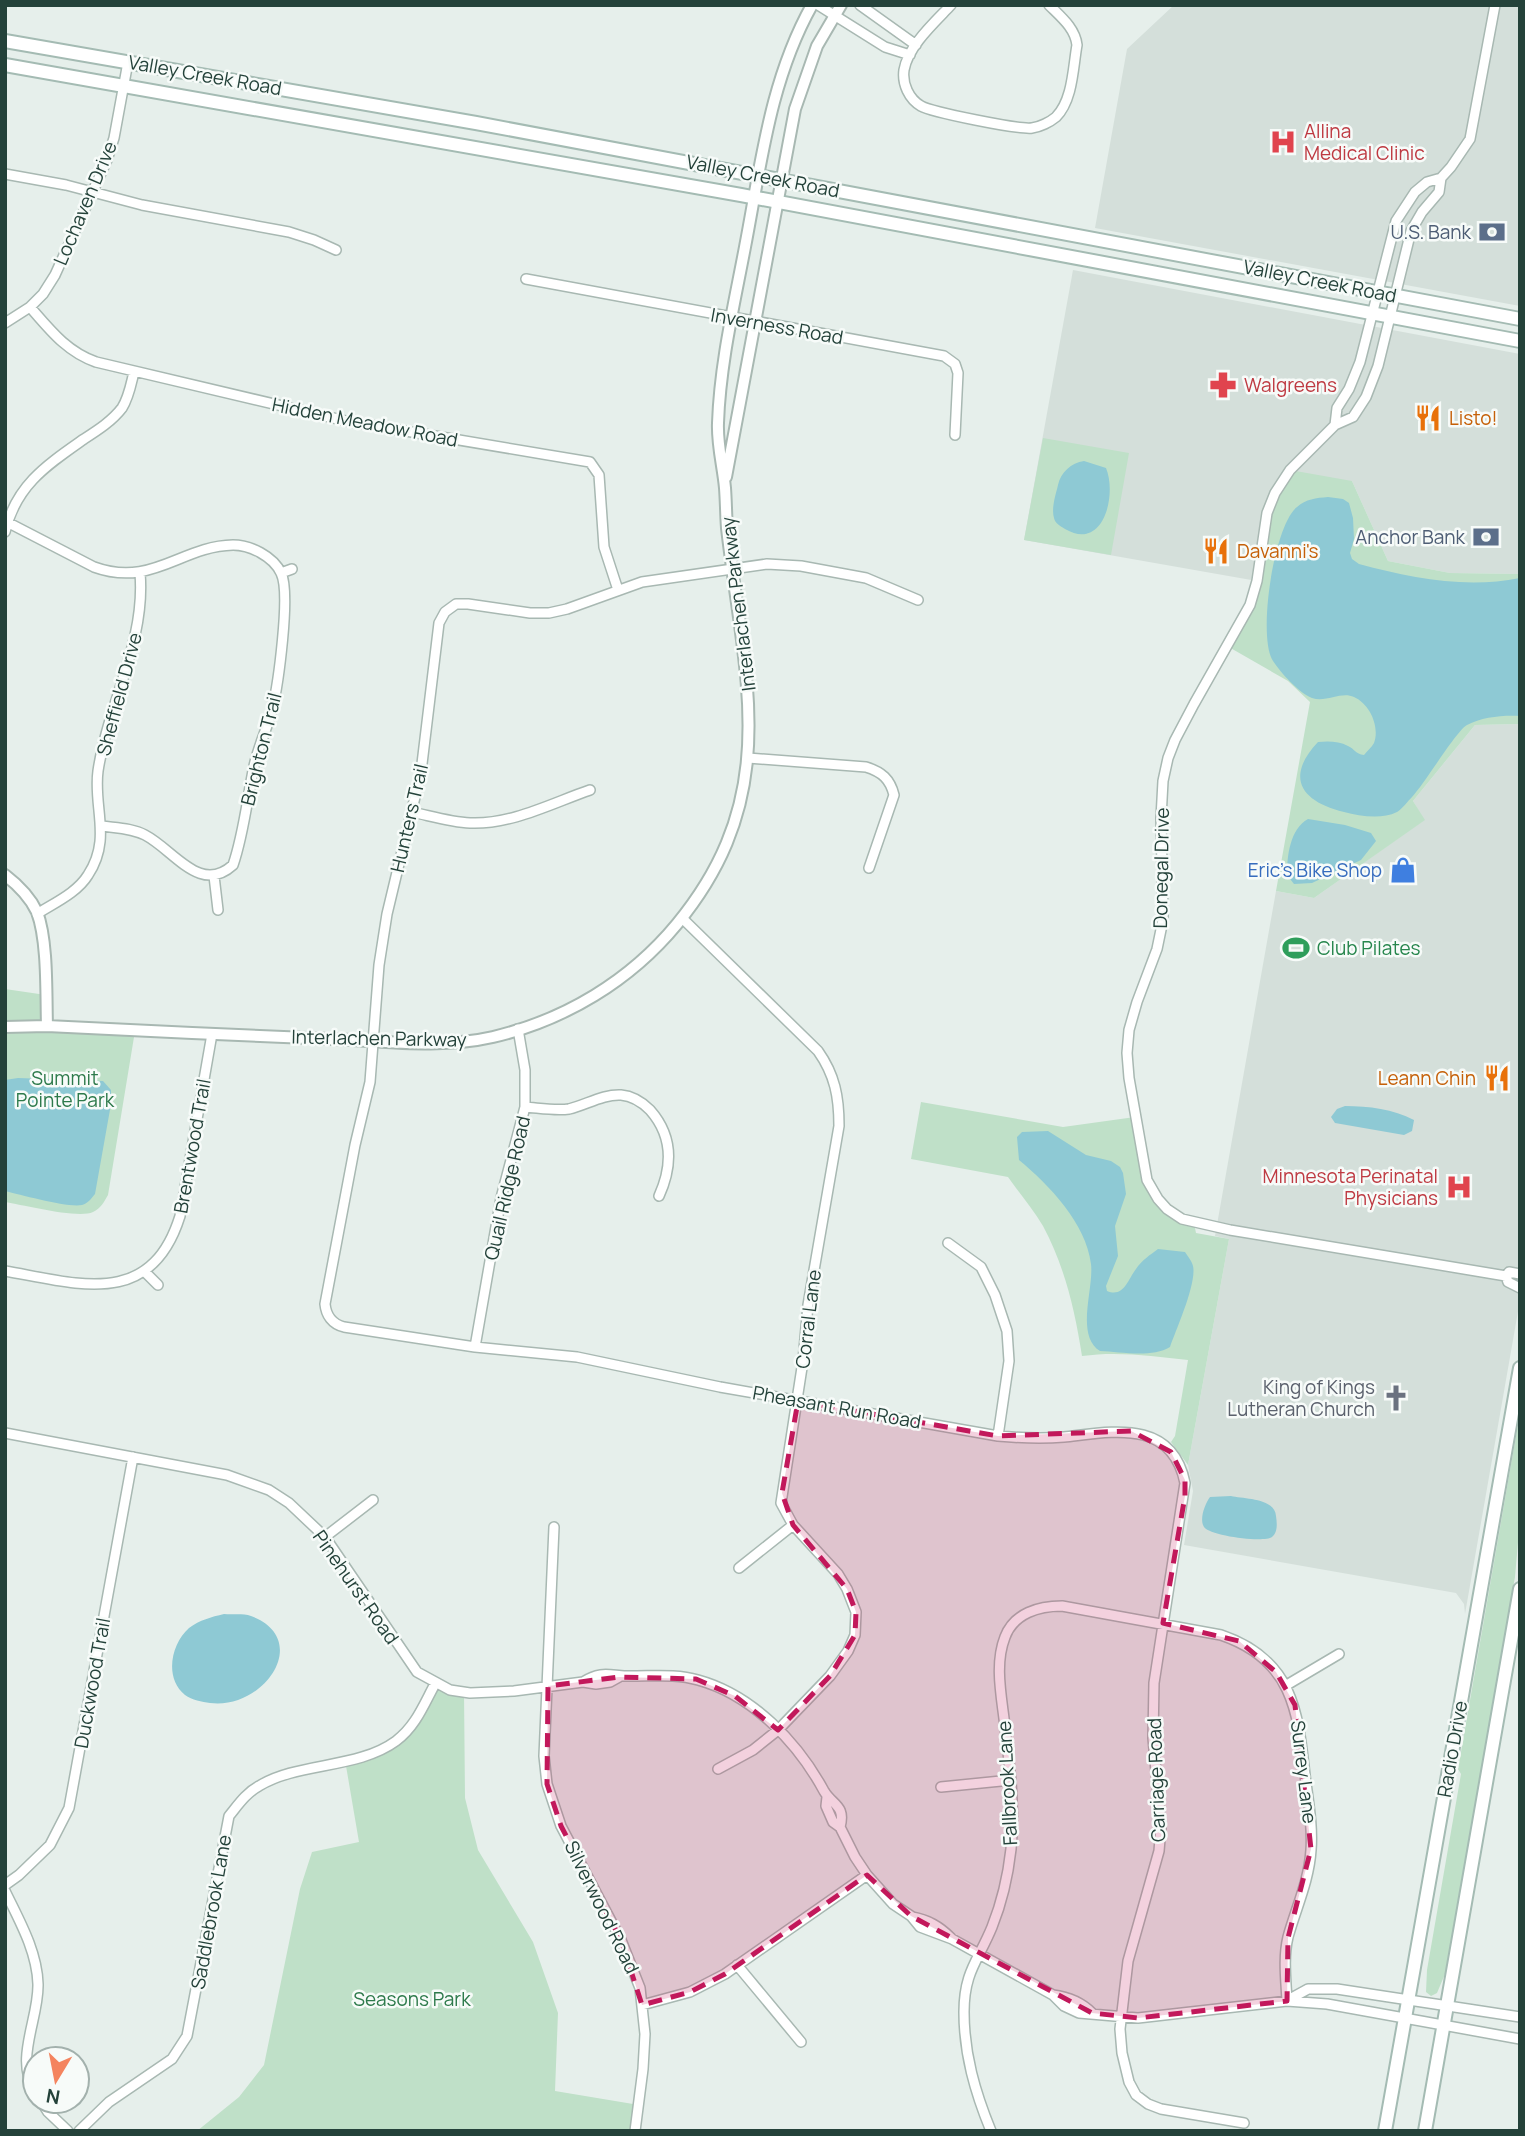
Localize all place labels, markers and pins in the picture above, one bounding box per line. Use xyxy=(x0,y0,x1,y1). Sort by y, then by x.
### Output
place label: Allina Medical Clinic xyxy=(1304,118,1425,166)
hospital icon: Allina Medical Clinic xyxy=(1268,127,1298,157)
bank icon: U.S. Bank xyxy=(1477,217,1507,247)
place label: U.S. Bank xyxy=(1390,219,1472,245)
pharmacy icon: Walgreens xyxy=(1208,370,1238,400)
place label: Walgreens xyxy=(1244,372,1337,398)
restaurant icon: Listo! xyxy=(1413,403,1443,433)
place label: Listo! xyxy=(1449,405,1498,431)
bank icon: Anchor Bank xyxy=(1471,522,1501,552)
place label: Anchor Bank xyxy=(1355,524,1466,550)
restaurant icon: Davanni's xyxy=(1201,536,1231,566)
place label: Davanni's xyxy=(1237,538,1319,564)
shop icon: Eric's Bike Shop xyxy=(1388,855,1418,885)
place label: Eric's Bike Shop xyxy=(1248,857,1382,883)
sports icon: Club Pilates xyxy=(1281,933,1311,963)
place label: Club Pilates xyxy=(1317,935,1421,961)
restaurant icon: Leann Chin xyxy=(1482,1063,1512,1093)
place label: Leann Chin xyxy=(1378,1065,1476,1091)
place label: Minnesota Perinatal Physicians xyxy=(1263,1163,1438,1211)
hospital icon: Minnesota Perinatal Physicians xyxy=(1444,1172,1474,1202)
place label: King of Kings Lutheran Church xyxy=(1227,1374,1375,1422)
church icon: King of Kings Lutheran Church xyxy=(1381,1383,1411,1413)

